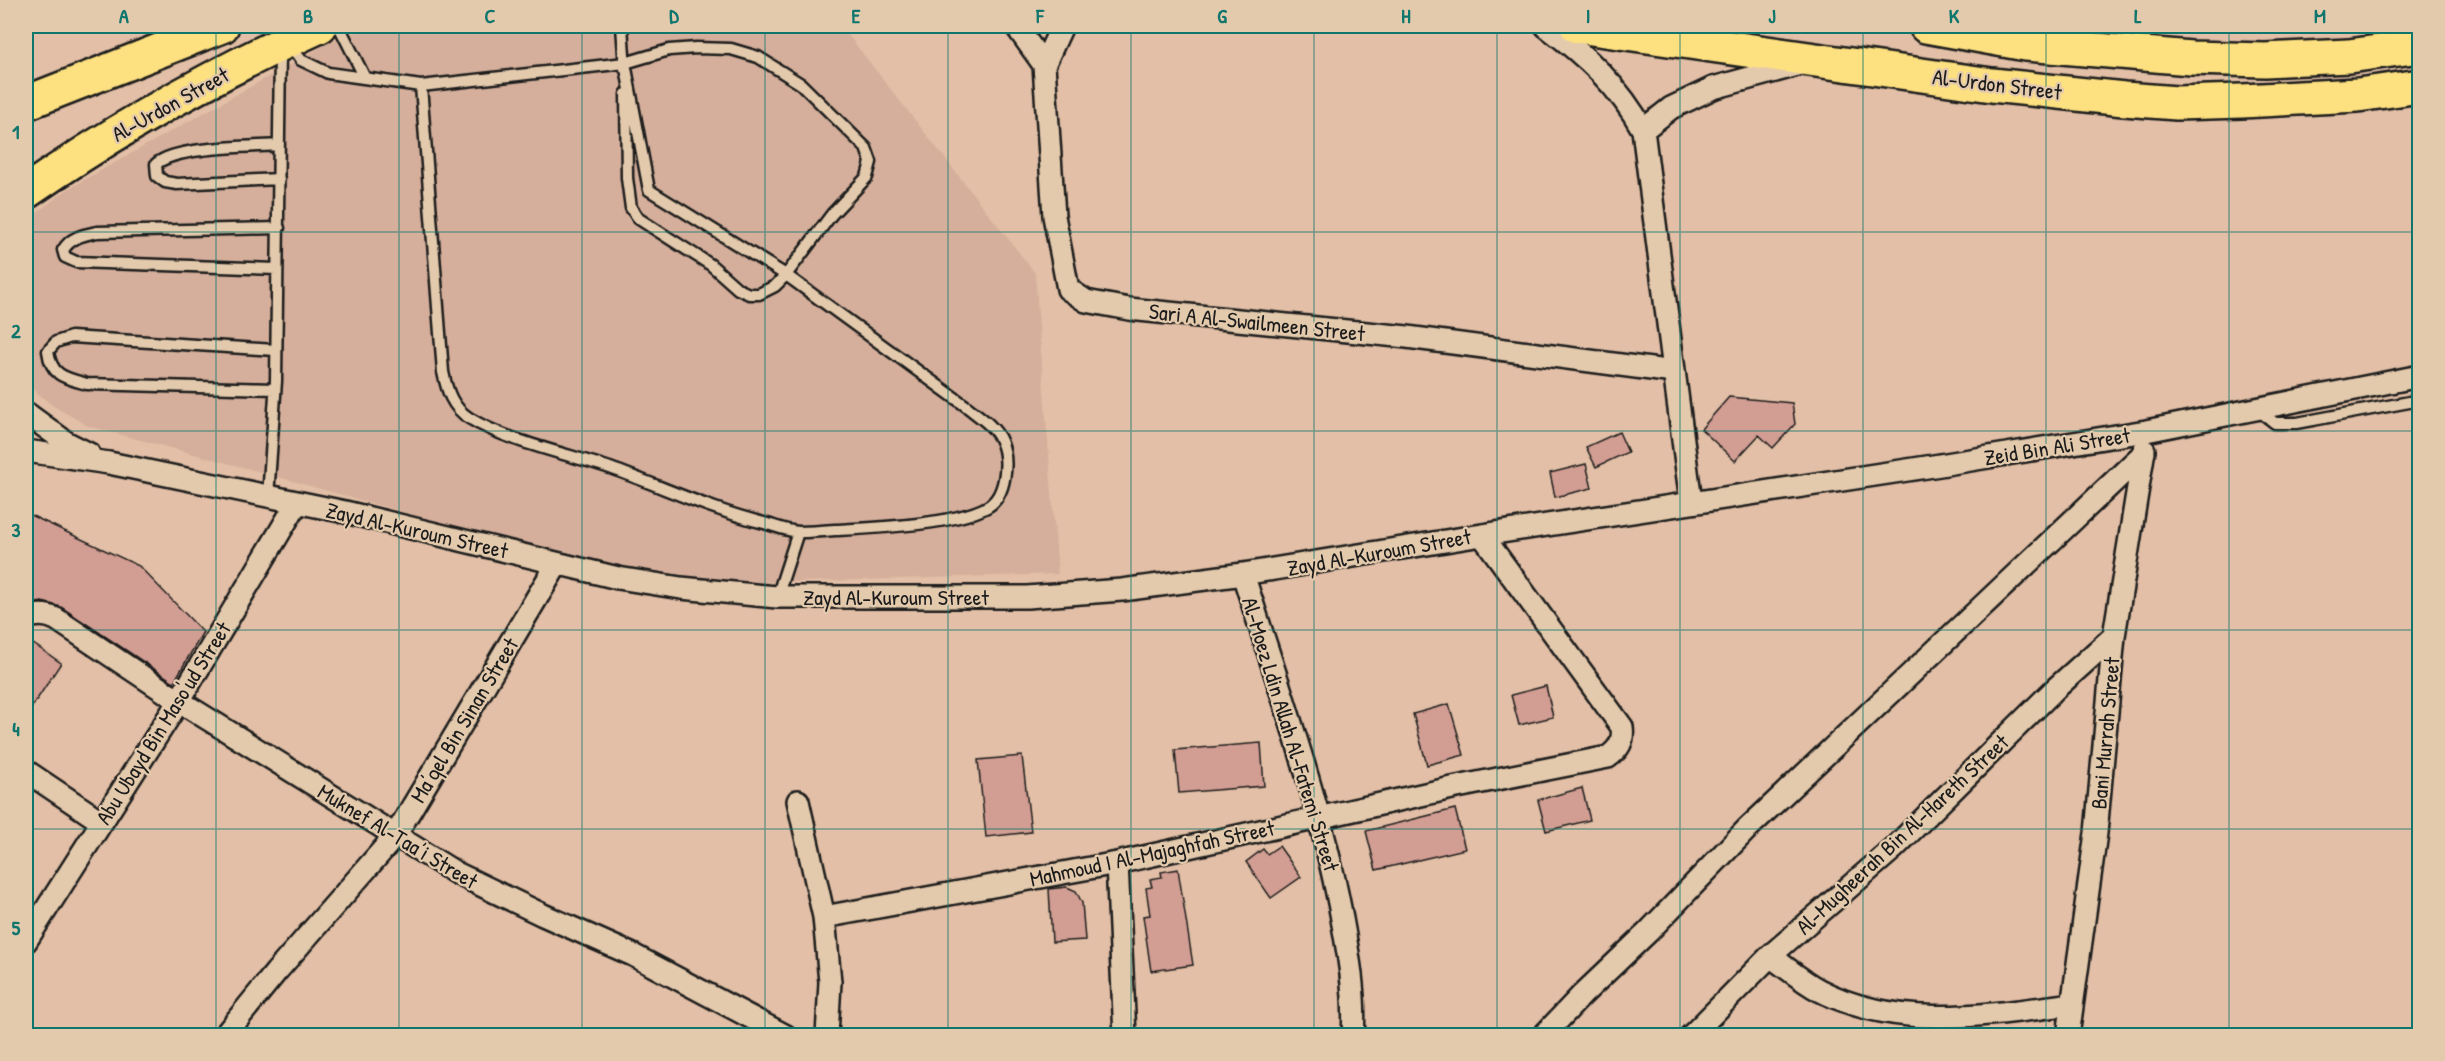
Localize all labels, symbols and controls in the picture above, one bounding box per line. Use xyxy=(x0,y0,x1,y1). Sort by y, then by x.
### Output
text: A xyxy=(119,2,129,29)
text: B xyxy=(303,2,313,29)
text: C xyxy=(485,2,496,29)
text: D xyxy=(669,2,679,29)
text: E xyxy=(852,2,861,29)
text: F xyxy=(1035,2,1045,29)
text: G xyxy=(1217,2,1227,29)
text: H xyxy=(1401,2,1411,29)
text: I xyxy=(1586,2,1590,29)
text: J xyxy=(1768,2,1776,29)
text: K xyxy=(1949,2,1960,29)
text: L xyxy=(2134,2,2142,29)
text: M xyxy=(2314,2,2326,29)
street label: Al-Urdon Street xyxy=(106,59,234,149)
street label: Al-Urdon Street xyxy=(1931,61,2064,107)
text: 1 xyxy=(12,118,20,145)
street label: Sari A Al-Swailmeen Street xyxy=(1148,296,1367,348)
text: 2 xyxy=(11,317,21,344)
street label: Zeid Bin Ali Street xyxy=(1982,420,2133,472)
street label: Zayd Al-Kuroum Street xyxy=(323,494,511,566)
text: 3 xyxy=(12,516,21,543)
street label: Zayd Al-Kuroum Street xyxy=(1285,521,1474,583)
street label: Zayd Al-Kuroum Street xyxy=(803,582,989,612)
street label: Al-Moez Ldin Allah Al-Fatemi Street xyxy=(1235,593,1347,875)
street label: Abu Ubayd Bin Maso'ud Street xyxy=(88,616,238,830)
street label: Ma’qel Bin Sinan Street xyxy=(403,632,525,808)
street label: Bani Murrah Street xyxy=(2083,655,2127,810)
text: 4 xyxy=(12,715,20,742)
street label: Al-Mugheerah Bin Al-Hareth Street xyxy=(1789,727,2015,941)
street label: Muknef Al-Taa’i Street xyxy=(312,776,484,896)
street label: Mahmoud I Al-Majaghfah Street xyxy=(1027,812,1278,894)
text: 5 xyxy=(12,914,21,941)

